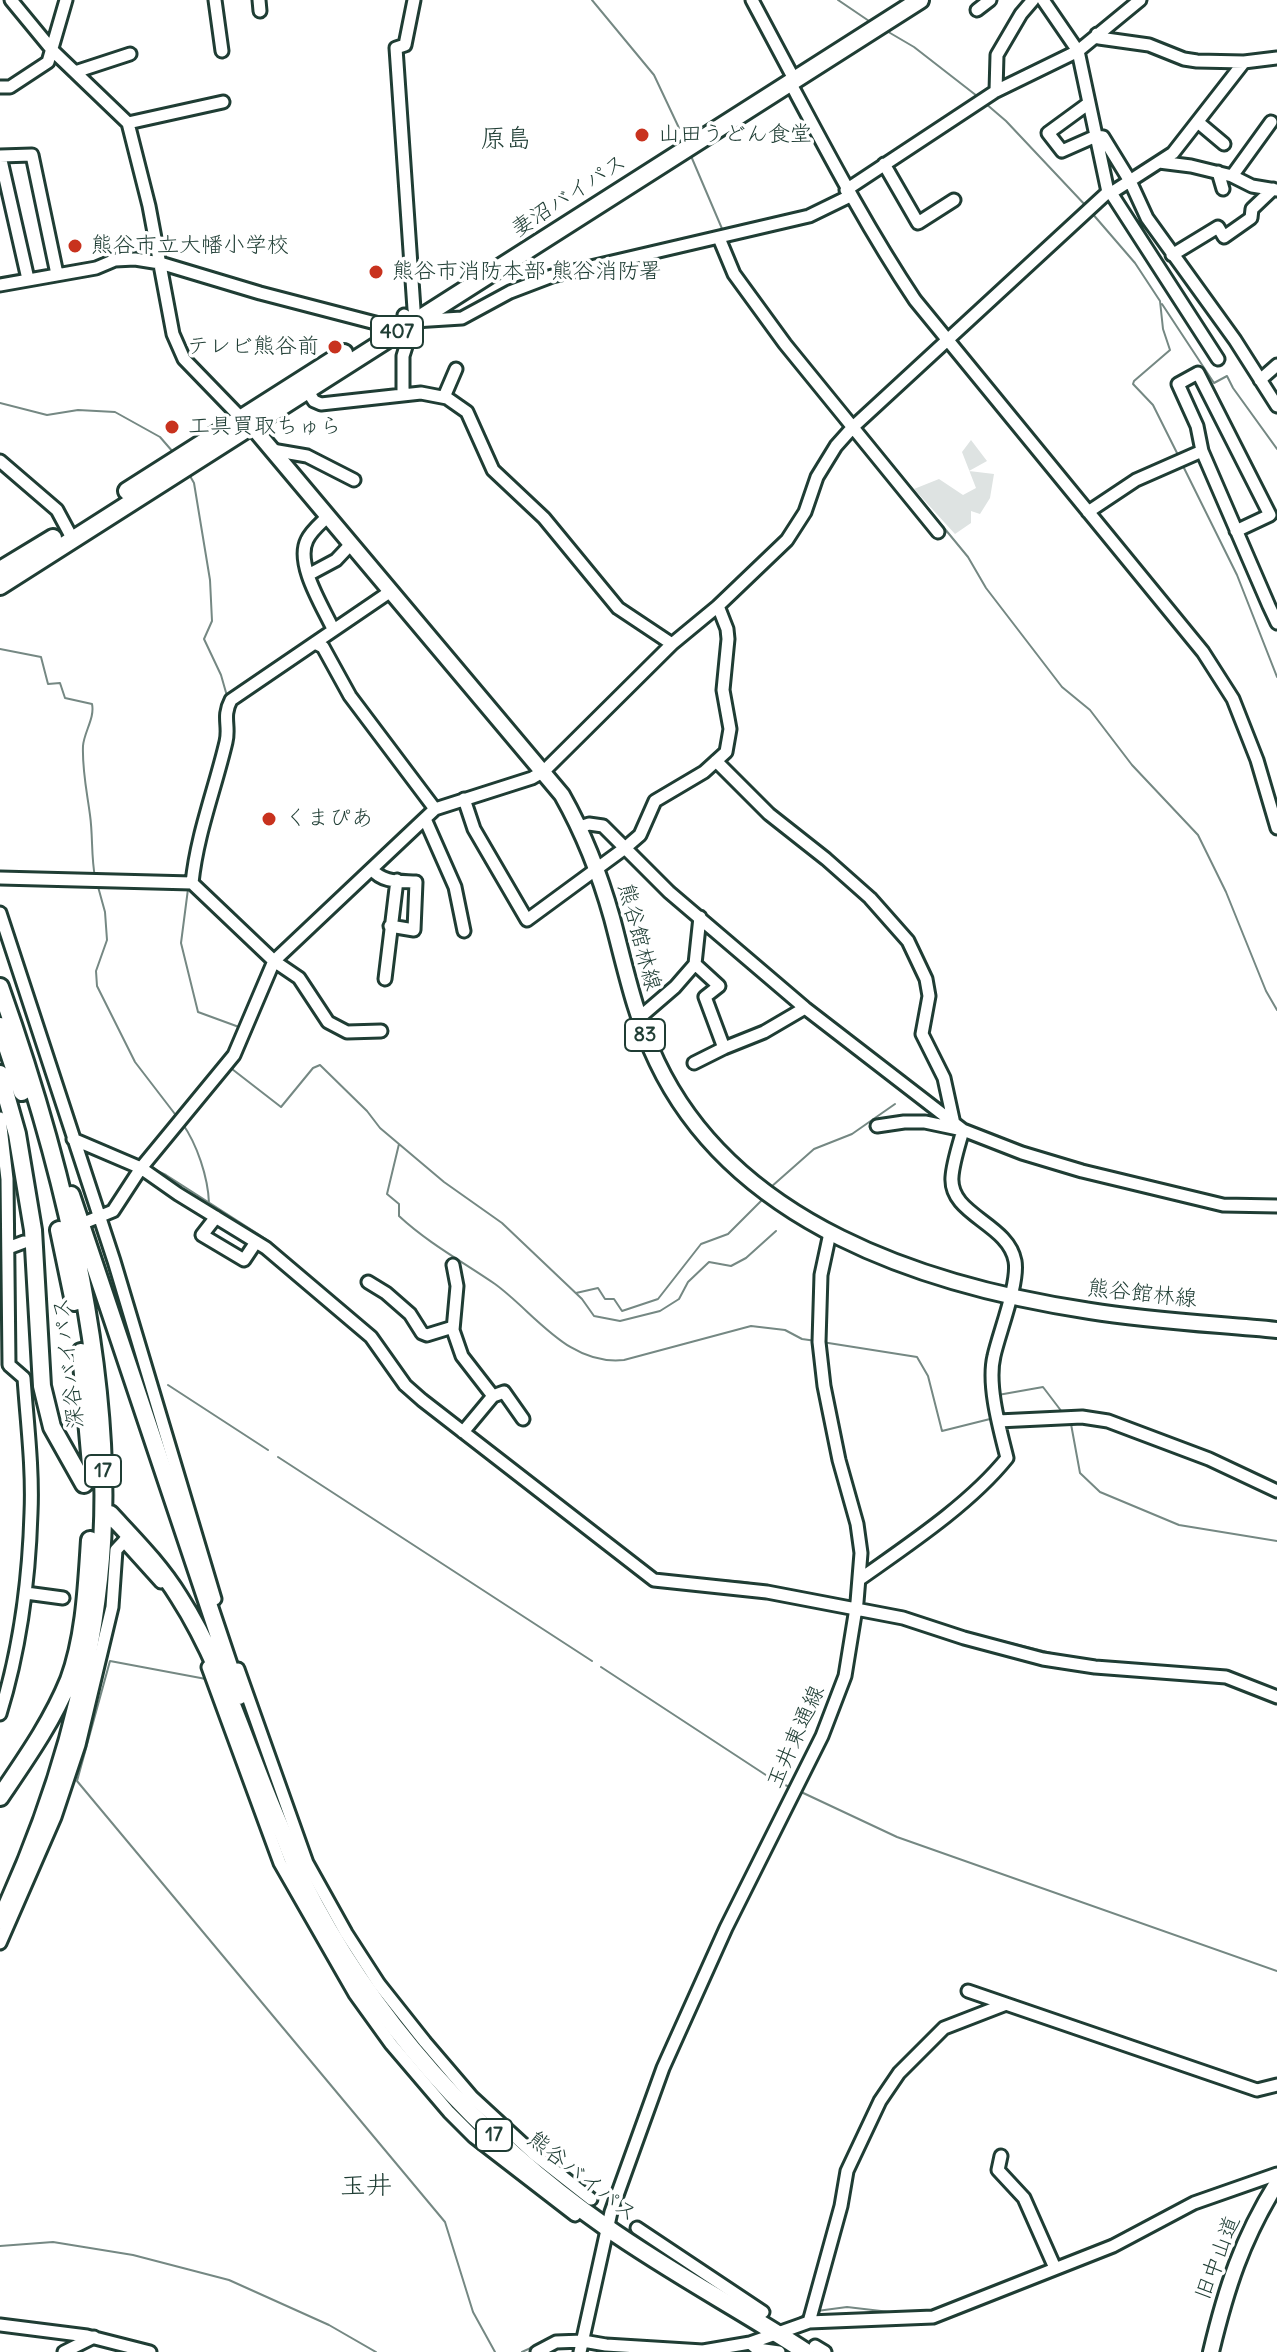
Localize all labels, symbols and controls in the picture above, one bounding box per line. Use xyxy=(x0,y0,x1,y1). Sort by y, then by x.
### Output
place label: 山田うどん食堂 xyxy=(658,122,812,148)
district label: 原島 xyxy=(480,124,532,156)
marker: 山田うどん食堂 xyxy=(633,126,651,144)
street label: 妻沼バイパス xyxy=(506,149,632,243)
place label: 熊谷市立大幡小学校 xyxy=(91,233,289,259)
marker: 熊谷市立大幡小学校 xyxy=(66,237,84,255)
place label: 熊谷市消防本部 熊谷消防署 xyxy=(392,259,661,285)
marker: 熊谷市消防本部 熊谷消防署 xyxy=(367,263,385,281)
road number: 407 xyxy=(371,316,423,348)
place label: テレビ熊谷前 xyxy=(187,334,319,360)
marker: テレビ熊谷前 xyxy=(326,338,344,356)
place label: 工具買取ちゅら xyxy=(188,414,342,440)
marker: 工具買取ちゅら xyxy=(163,418,181,436)
place label: くまぴあ xyxy=(285,806,373,832)
marker: くまぴあ xyxy=(260,810,278,828)
street label: 熊谷館林線 xyxy=(612,880,666,994)
road number: 83 xyxy=(625,1019,665,1051)
street label: 熊谷館林線 xyxy=(1086,1275,1198,1313)
street label: 深谷バイパス xyxy=(48,1296,90,1430)
road number: 17 xyxy=(85,1455,121,1487)
street label: 玉井東通線 xyxy=(762,1681,830,1793)
road number: 17 xyxy=(476,2119,512,2151)
street label: 熊谷バイパス xyxy=(522,2126,642,2228)
district label: 玉井 xyxy=(340,2171,392,2203)
street label: 旧中山道 xyxy=(1190,2212,1246,2304)

